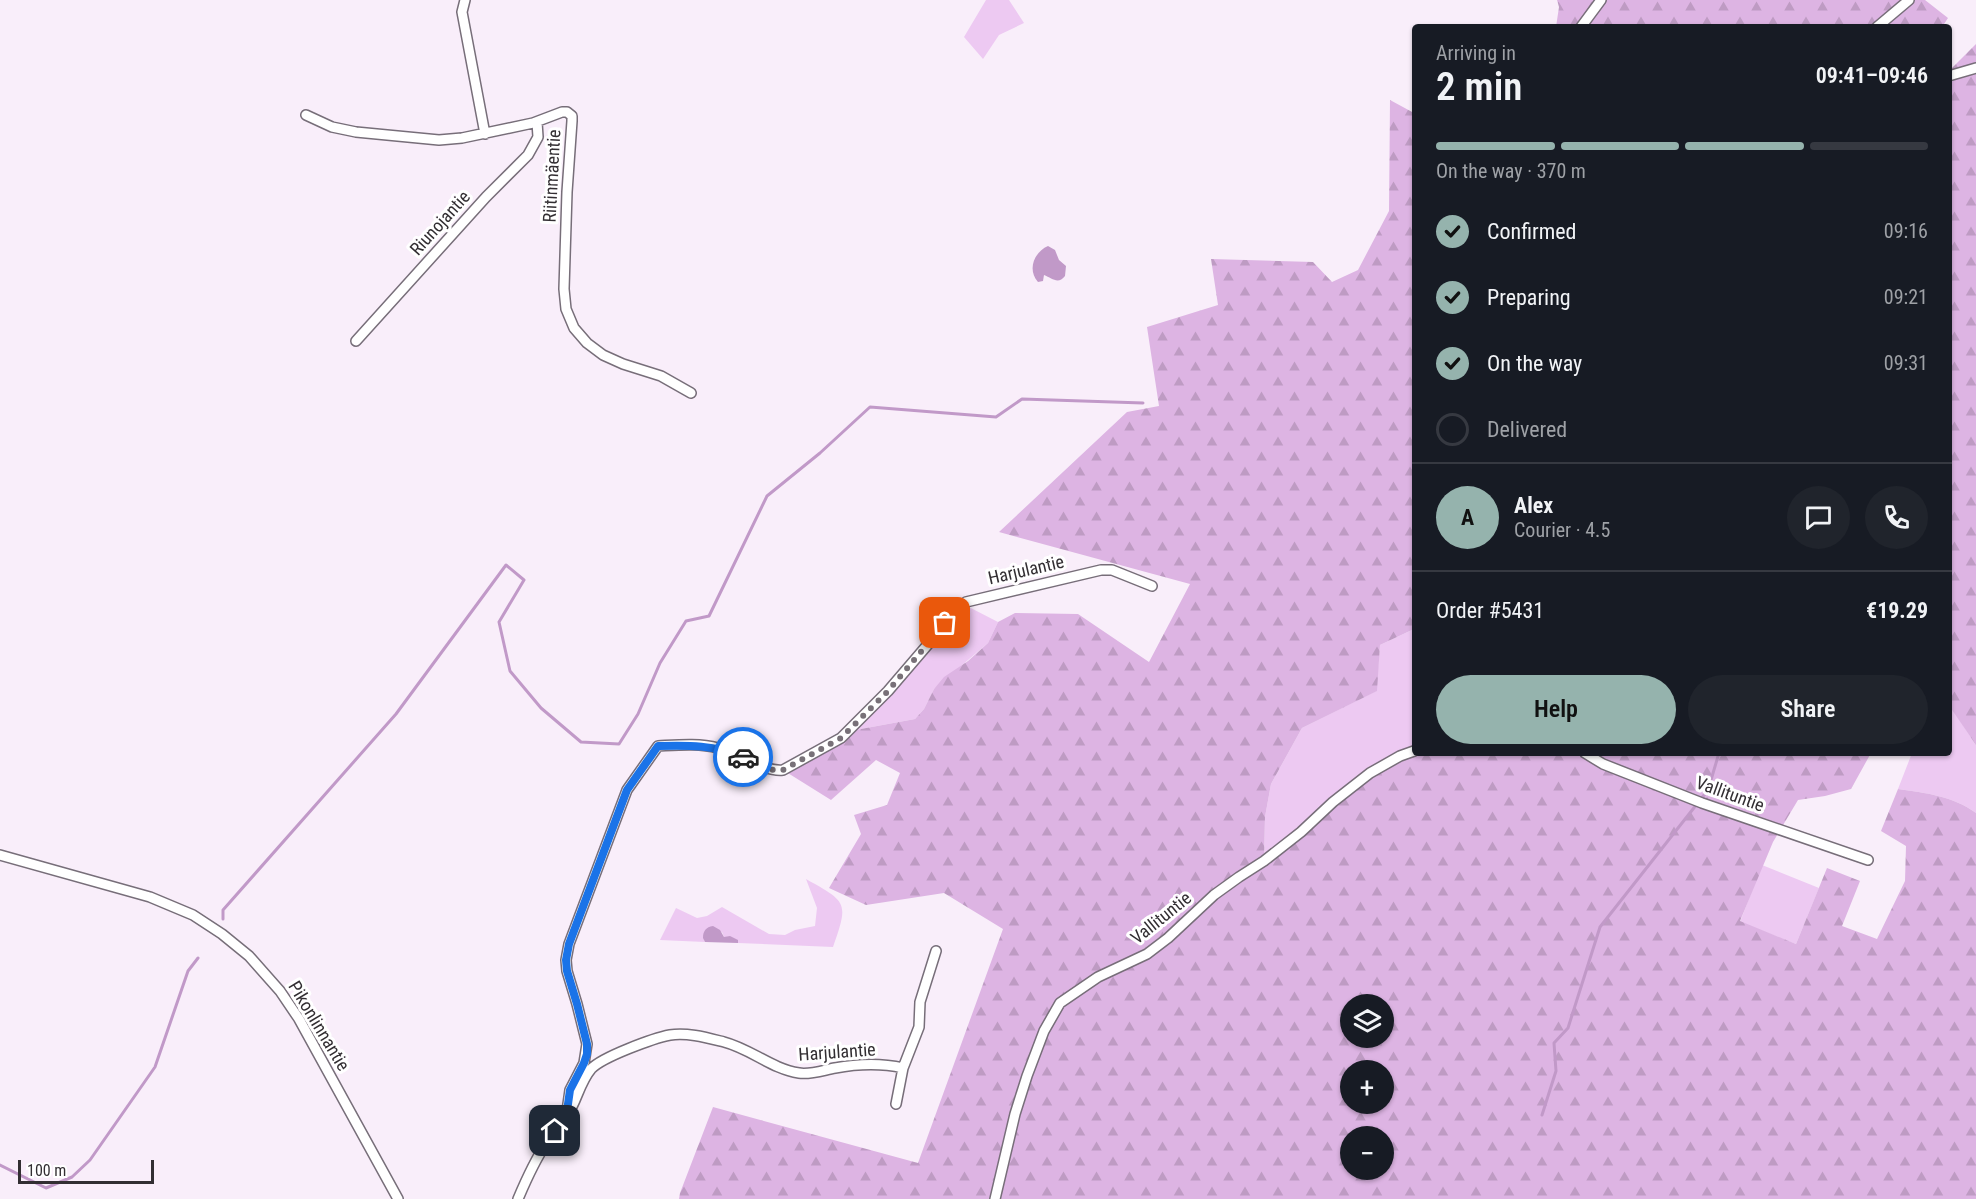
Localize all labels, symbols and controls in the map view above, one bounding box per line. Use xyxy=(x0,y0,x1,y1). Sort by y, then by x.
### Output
text: Arriving in xyxy=(1436,41,1516,65)
text: 09:41–09:46 xyxy=(1816,63,1928,88)
text: 2 min xyxy=(1436,64,1522,110)
street label: Riitinmäentie xyxy=(539,129,564,223)
text: On the way · 370 m xyxy=(1436,159,1586,183)
street label: Riunojantie xyxy=(405,186,474,259)
icon: check xyxy=(1436,215,1469,248)
text: Confirmed xyxy=(1487,219,1576,244)
text: 09:16 xyxy=(1884,219,1928,243)
icon: check xyxy=(1436,281,1469,314)
text: Preparing xyxy=(1487,285,1571,310)
text: 09:21 xyxy=(1884,285,1928,309)
icon: check xyxy=(1436,347,1469,380)
text: On the way xyxy=(1487,351,1582,376)
text: 09:31 xyxy=(1884,351,1928,375)
text: Delivered xyxy=(1487,417,1567,442)
button: chat xyxy=(1787,486,1850,549)
button: phone xyxy=(1865,486,1928,549)
text: Alex xyxy=(1514,493,1553,518)
text: A xyxy=(1461,505,1474,530)
text: Courier · 4.5 xyxy=(1514,518,1610,542)
street label: Harjulantie xyxy=(986,551,1066,588)
pin xyxy=(919,597,970,648)
text: Order #5431 xyxy=(1436,598,1544,623)
text: €19.29 xyxy=(1866,598,1928,623)
icon: bag xyxy=(928,606,961,639)
button: Help xyxy=(1436,675,1676,744)
button: Share xyxy=(1688,675,1928,744)
courier xyxy=(713,727,773,787)
icon: car xyxy=(727,741,760,774)
street label: Vallituntie xyxy=(1693,771,1767,816)
street label: Vallituntie xyxy=(1126,887,1195,948)
street label: Pikonlinnantie xyxy=(284,977,354,1074)
map controls xyxy=(1340,994,1394,1180)
button: layers xyxy=(1340,994,1394,1048)
street label: Harjulantie xyxy=(798,1038,876,1065)
button: + xyxy=(1340,1060,1394,1114)
pin xyxy=(529,1105,580,1156)
icon: home xyxy=(538,1114,571,1147)
button: − xyxy=(1340,1126,1394,1180)
scale bar xyxy=(18,1157,154,1184)
text: 100 m xyxy=(27,1161,66,1180)

